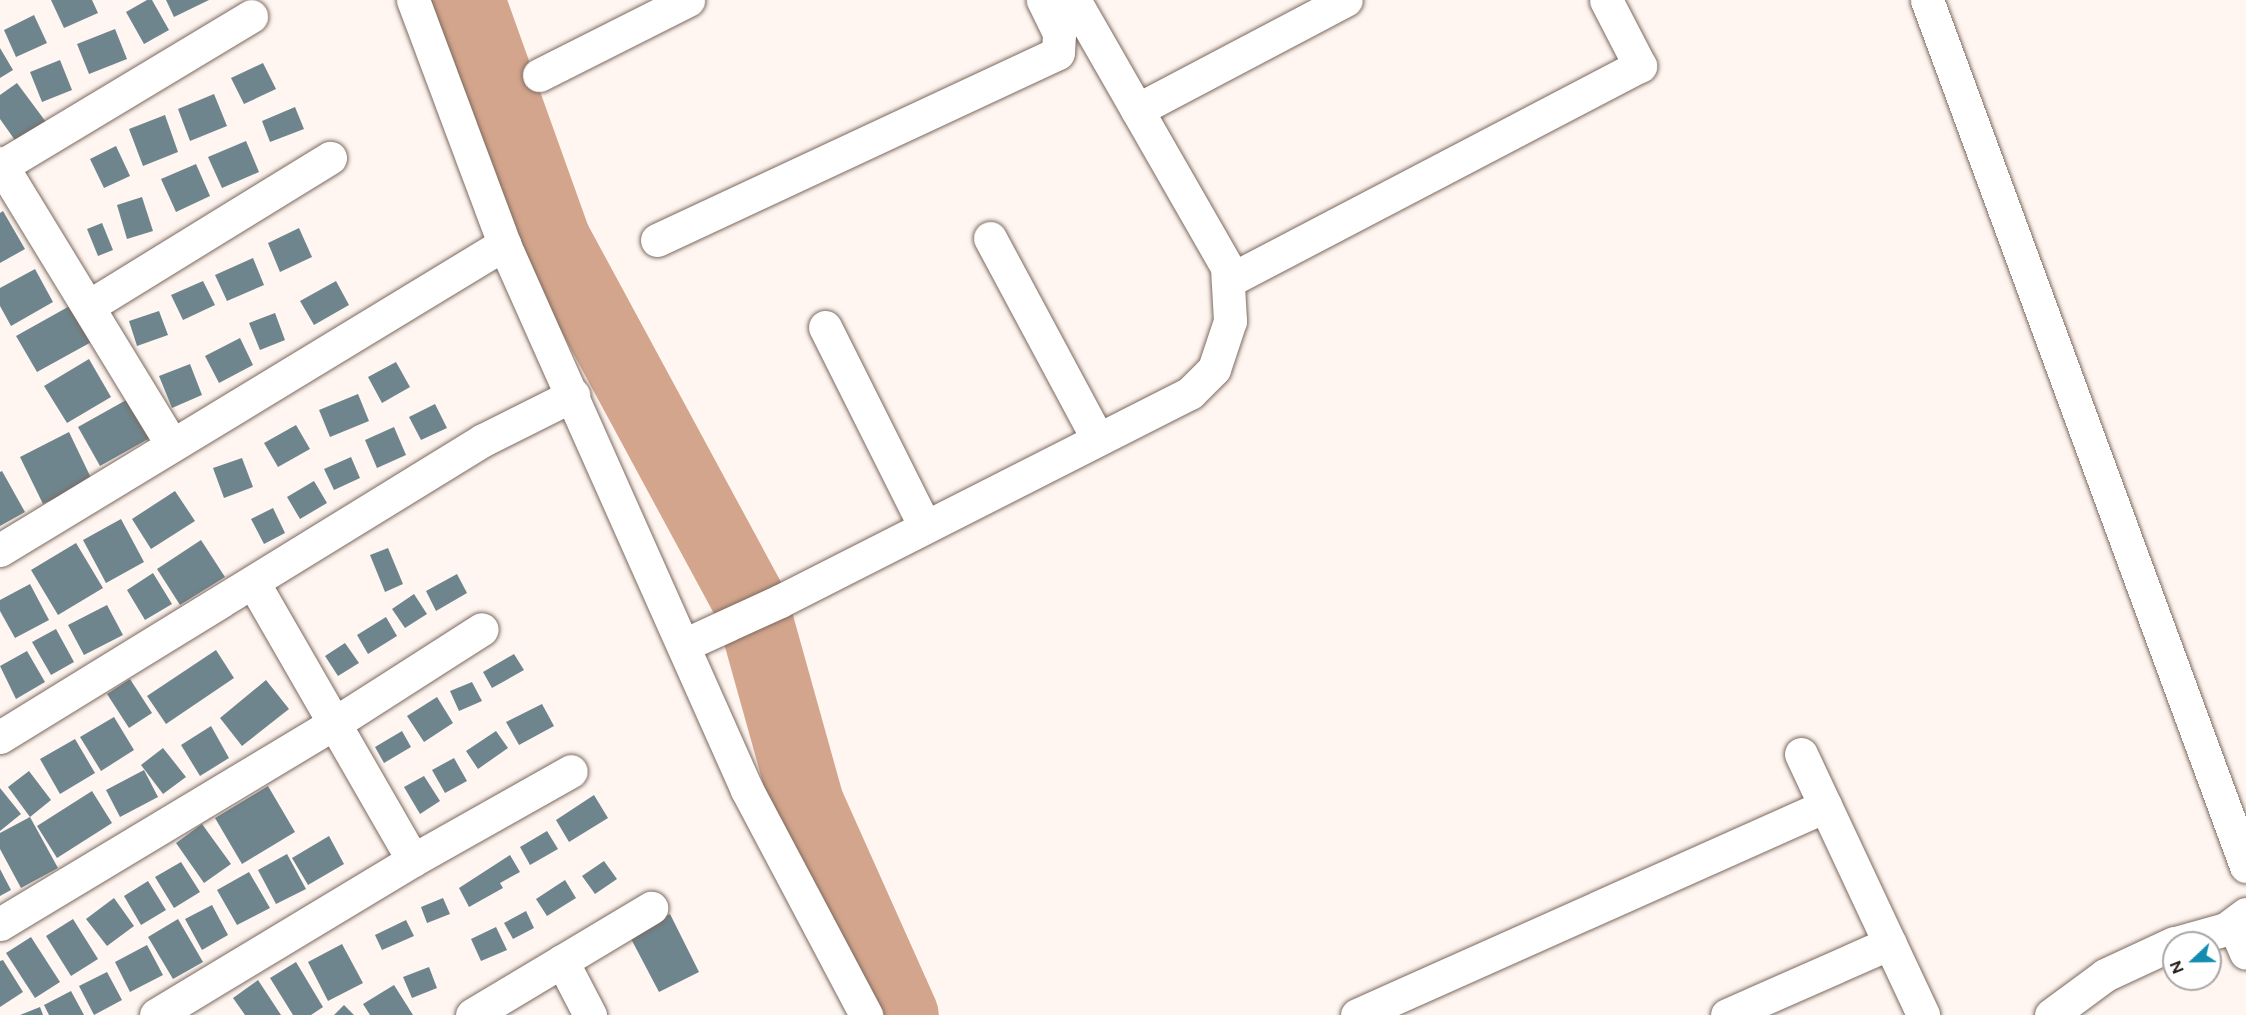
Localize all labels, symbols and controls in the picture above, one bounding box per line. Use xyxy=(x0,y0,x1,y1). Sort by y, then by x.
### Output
north arrow xyxy=(2162,931,2222,991)
text: N xyxy=(2166,958,2188,976)

